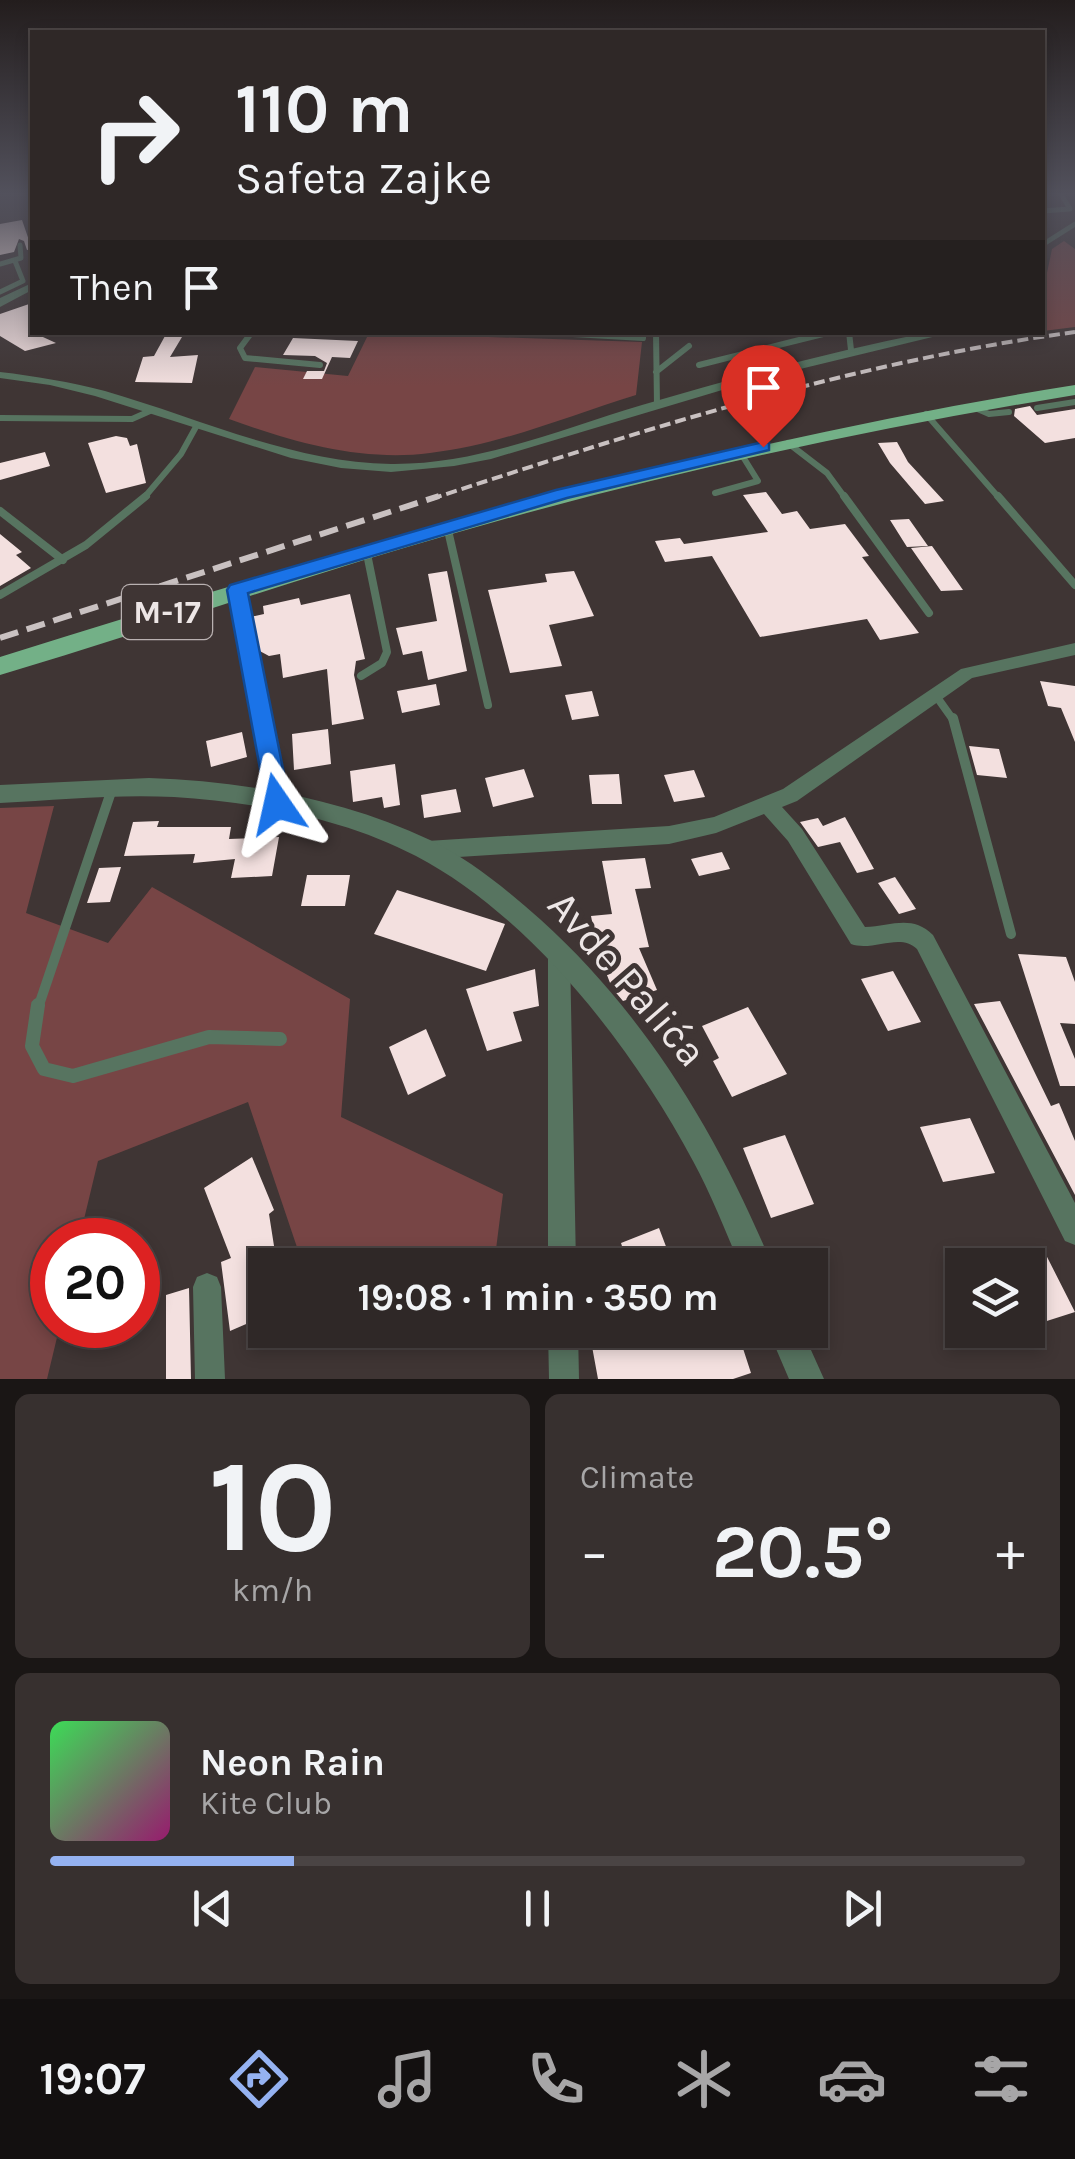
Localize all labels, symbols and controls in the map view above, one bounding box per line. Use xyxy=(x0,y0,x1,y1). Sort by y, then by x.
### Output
text: 110 m xyxy=(235,68,413,150)
icon: right xyxy=(70,70,200,200)
text: Safeta Zajke xyxy=(235,152,492,204)
icon: arrive xyxy=(174,260,229,315)
text: Then xyxy=(70,265,154,310)
pin xyxy=(721,345,806,448)
icon: arrive xyxy=(736,360,791,415)
road number: M-17 xyxy=(122,585,212,639)
position arrow xyxy=(225,752,329,856)
street label: Avde Palića xyxy=(537,881,717,1077)
speed limit sign: 20 xyxy=(30,1218,160,1348)
map controls xyxy=(945,1248,1045,1348)
button: layers xyxy=(945,1248,1045,1348)
text: 19:08 · 1 min · 350 m xyxy=(357,1275,719,1320)
text: 10 xyxy=(208,1431,337,1583)
text: Climate xyxy=(580,1459,694,1496)
text: 20.5° xyxy=(712,1508,893,1596)
text: − xyxy=(580,1520,609,1584)
text: + xyxy=(996,1520,1025,1584)
text: km/h xyxy=(232,1572,313,1609)
text: Neon Rain xyxy=(200,1740,385,1785)
text: Kite Club xyxy=(200,1785,332,1822)
icon: previous xyxy=(185,1881,240,1936)
icon: pause xyxy=(510,1881,565,1936)
icon: next xyxy=(835,1881,890,1936)
icon: directions xyxy=(224,2044,294,2114)
icon: music xyxy=(372,2044,442,2114)
icon: phone xyxy=(521,2044,591,2114)
icon: climate xyxy=(669,2044,739,2114)
icon: car xyxy=(817,2044,887,2114)
icon: filters xyxy=(966,2044,1036,2114)
text: 19:07 xyxy=(39,2053,146,2105)

